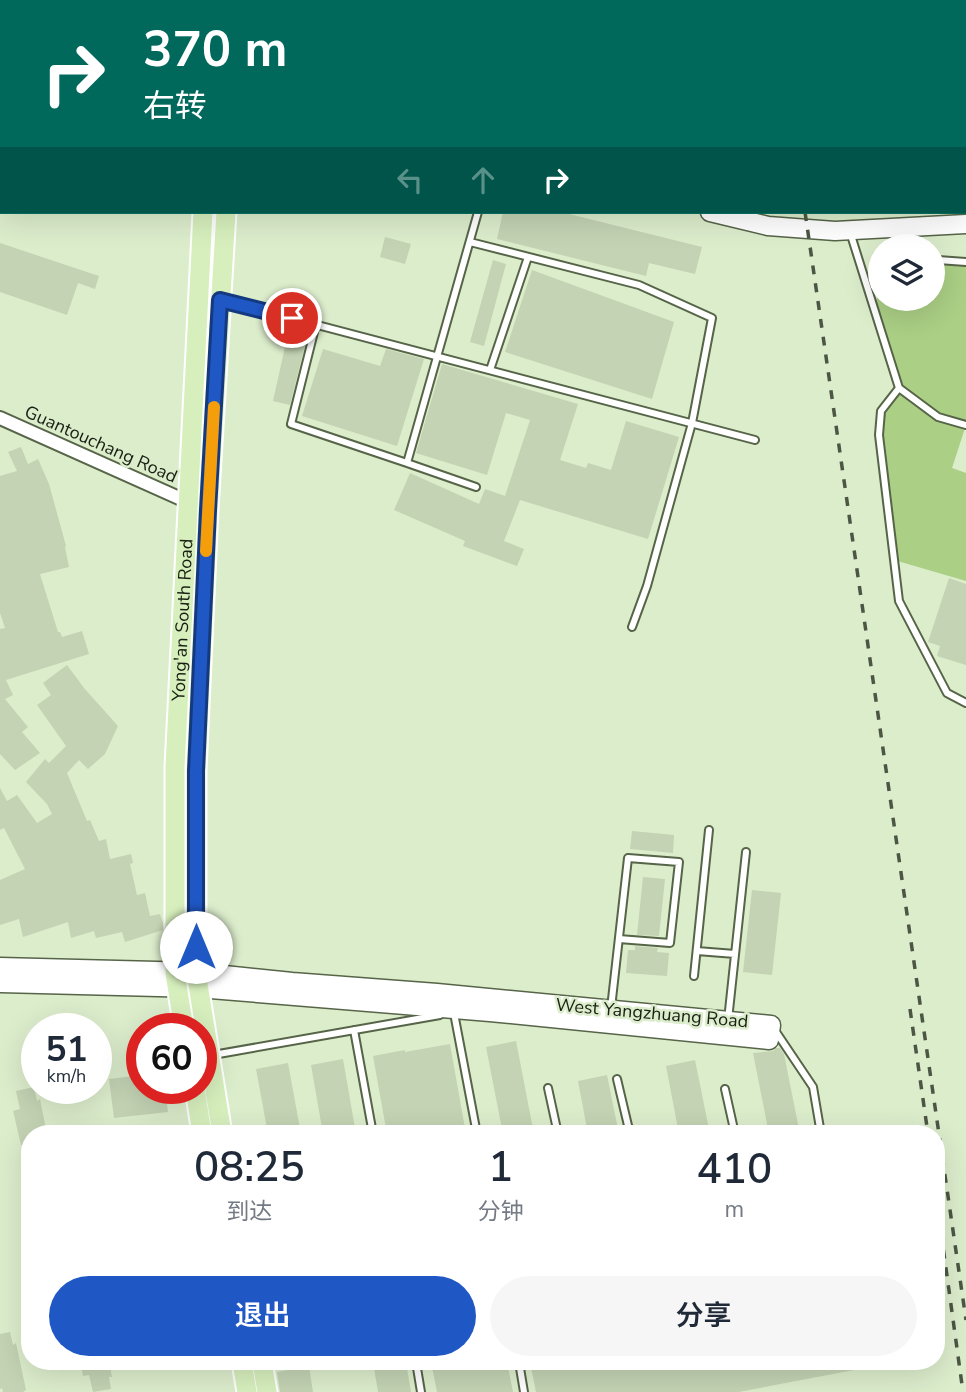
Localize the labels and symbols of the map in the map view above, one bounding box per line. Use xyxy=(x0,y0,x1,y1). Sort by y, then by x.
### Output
pin xyxy=(262,288,322,348)
street label: Guantouchang Road xyxy=(21,400,181,488)
street label: Yong'an South Road xyxy=(166,538,199,703)
position arrow xyxy=(159,910,233,984)
street label: West Yangzhuang Road xyxy=(555,993,749,1033)
speed limit sign: 60 xyxy=(126,1013,217,1104)

